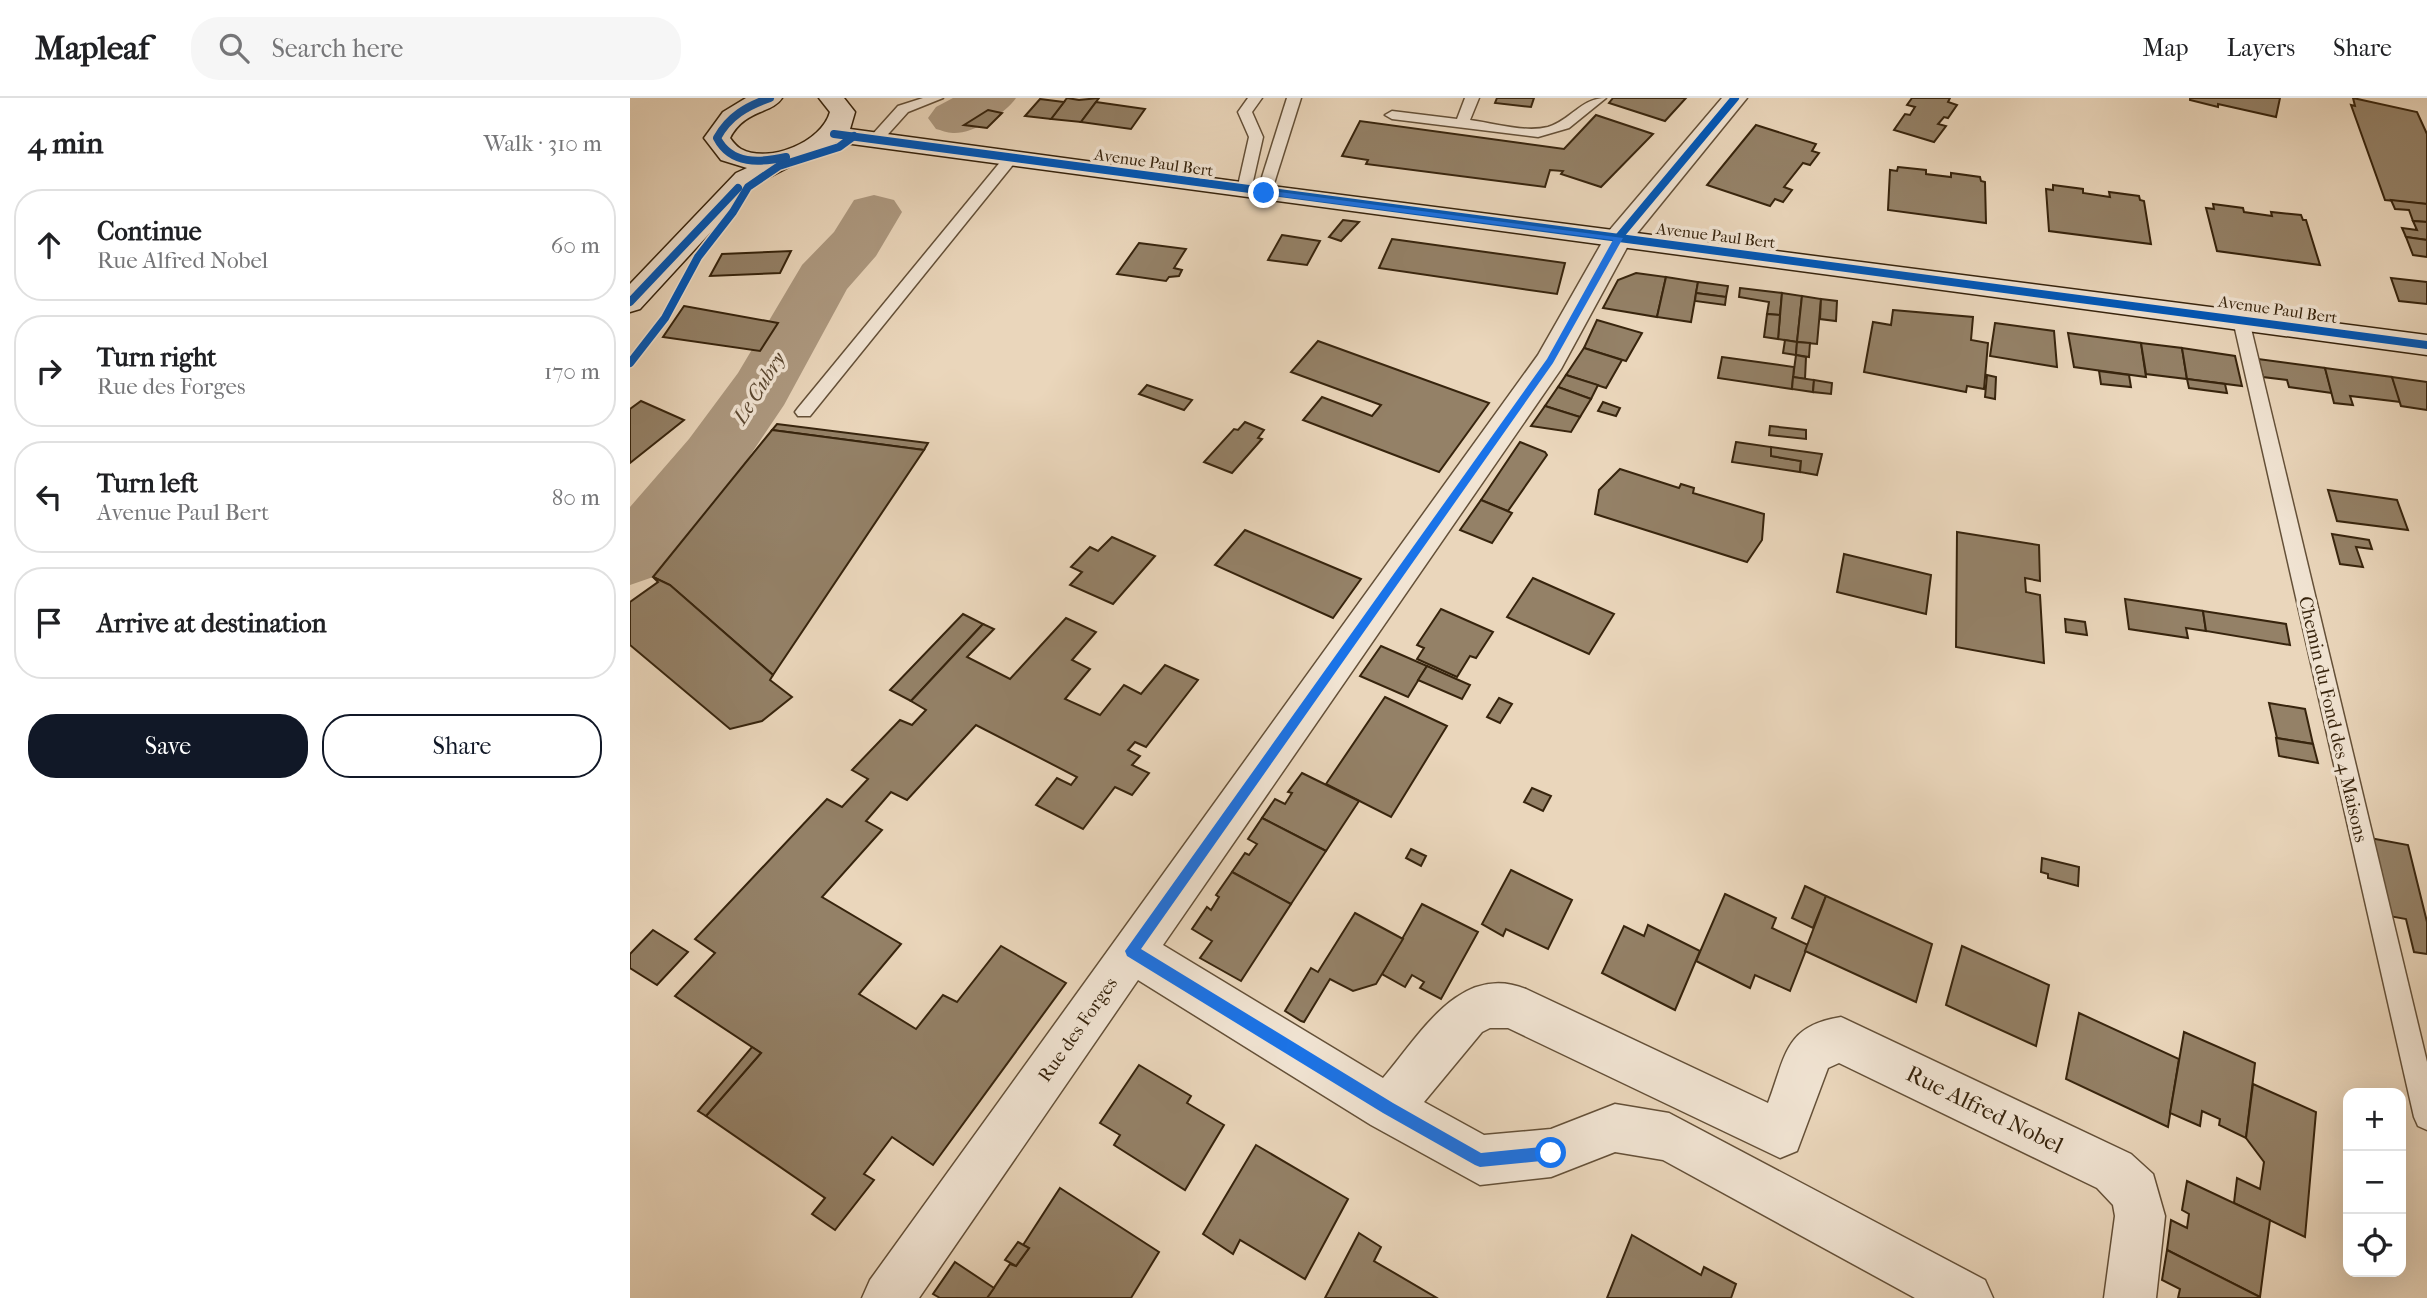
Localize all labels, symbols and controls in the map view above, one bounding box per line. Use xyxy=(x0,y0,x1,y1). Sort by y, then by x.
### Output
search box xyxy=(191,17,681,80)
text: Mapleaf xyxy=(35,29,149,68)
icon: search xyxy=(215,29,253,67)
text: Search here xyxy=(271,33,403,64)
text: Map xyxy=(2143,34,2189,62)
text: Layers xyxy=(2227,34,2295,62)
text: Share xyxy=(2333,34,2392,62)
text: 4 min xyxy=(28,126,103,161)
text: Walk · 310 m xyxy=(483,130,602,157)
street label: Avenue Paul Bert xyxy=(1092,145,1215,180)
route end xyxy=(1248,177,1279,208)
text: Continue xyxy=(97,216,202,247)
street label: Avenue Paul Bert xyxy=(1654,219,1777,252)
icon: ahead xyxy=(30,226,68,264)
text: 60 m xyxy=(551,232,600,259)
text: Rue Alfred Nobel xyxy=(97,247,268,274)
street label: Avenue Paul Bert xyxy=(2216,292,2339,327)
text: Turn right xyxy=(97,342,217,373)
water label: Le Cubry xyxy=(727,347,791,430)
icon: right xyxy=(30,352,68,390)
text: 170 m xyxy=(544,358,600,385)
text: Rue des Forges xyxy=(97,373,245,400)
text: Turn left xyxy=(97,468,198,499)
icon: left xyxy=(30,478,68,516)
text: 80 m xyxy=(552,484,600,511)
text: Avenue Paul Bert xyxy=(97,499,269,526)
street label: Chemin du Fond des 4 Maisons xyxy=(2294,594,2372,844)
icon: arrive xyxy=(30,604,68,642)
text: Arrive at destination xyxy=(97,608,327,639)
button: Save xyxy=(28,714,308,778)
button: Share xyxy=(322,714,602,778)
street label: Rue des Forges xyxy=(1034,973,1122,1086)
street label: Rue Alfred Nobel xyxy=(1902,1060,2068,1159)
map controls xyxy=(2343,1088,2406,1277)
button: + xyxy=(2343,1088,2406,1151)
route start xyxy=(1535,1137,1566,1168)
button: − xyxy=(2343,1151,2406,1214)
button: locate xyxy=(2343,1214,2406,1277)

